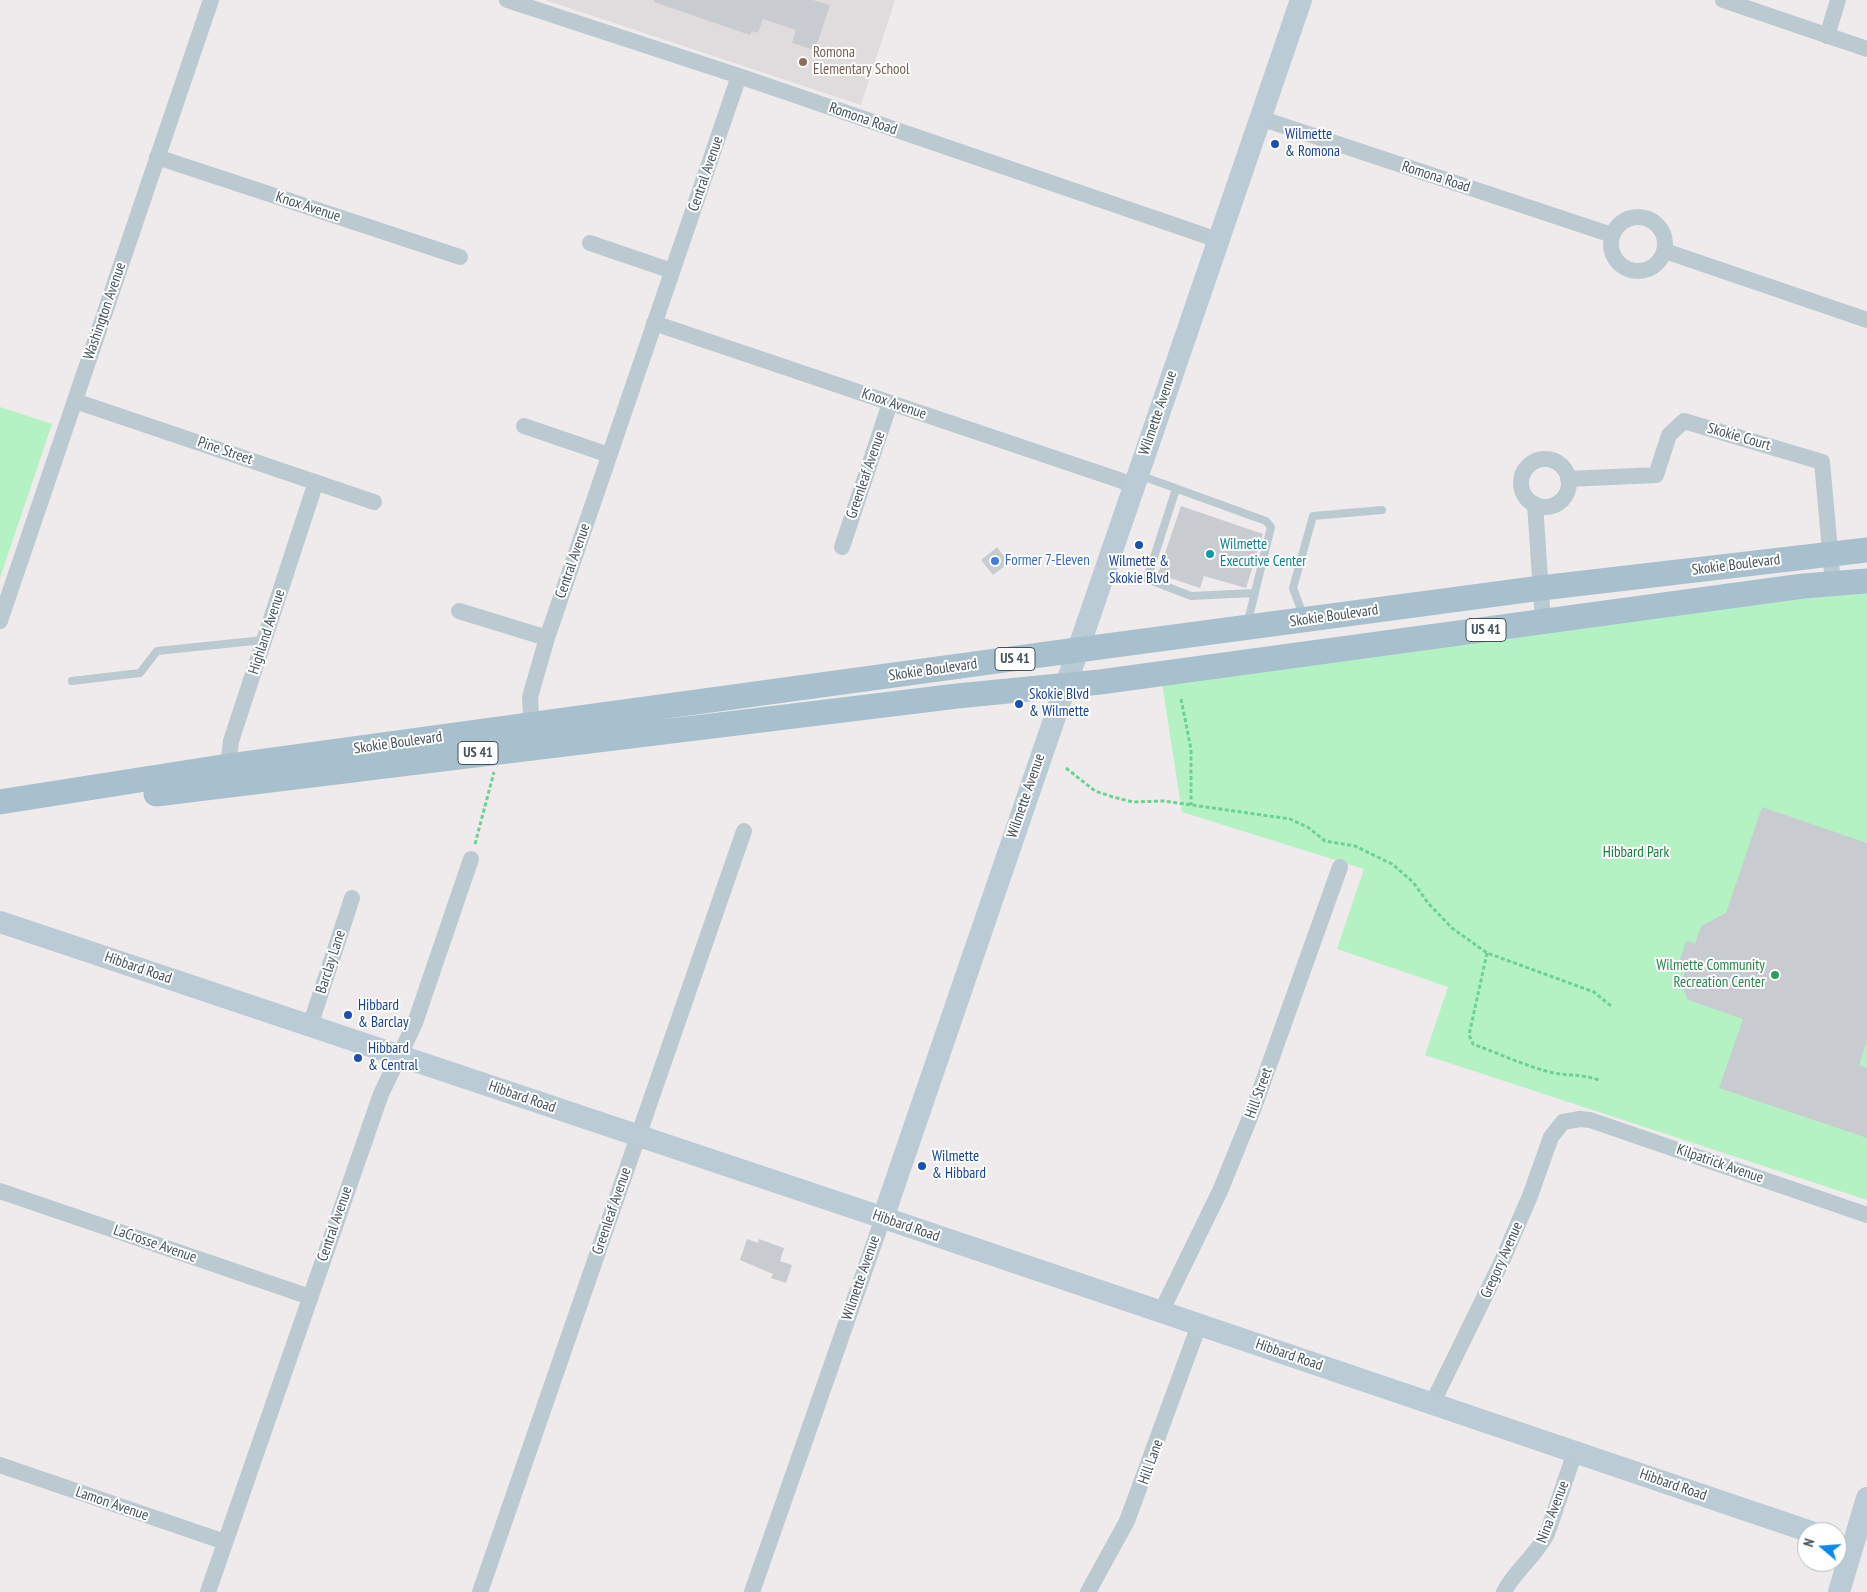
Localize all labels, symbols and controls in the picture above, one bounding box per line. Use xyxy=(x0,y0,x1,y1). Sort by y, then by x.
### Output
place label: Romona Elementary School xyxy=(813,44,910,79)
marker: Romona Elementary School xyxy=(797,56,809,68)
street label: Romona Road xyxy=(827,99,899,139)
place label: Wilmette & Romona xyxy=(1285,126,1340,161)
street label: Central Avenue xyxy=(685,134,727,214)
marker: Wilmette & Romona xyxy=(1269,138,1281,150)
street label: Romona Road xyxy=(1400,158,1472,196)
street label: Knox Avenue xyxy=(273,188,343,226)
street label: Washington Avenue xyxy=(80,260,130,362)
street label: Wilmette Avenue xyxy=(1135,368,1181,458)
street label: Knox Avenue xyxy=(859,385,929,423)
street label: Skokie Court xyxy=(1705,419,1773,455)
street label: Greenleaf Avenue xyxy=(843,429,889,521)
street label: Pine Street xyxy=(195,433,255,469)
street label: Central Avenue xyxy=(552,521,594,601)
place label: Wilmette Executive Center xyxy=(1220,536,1306,571)
marker: Wilmette & Skokie Blvd xyxy=(1133,539,1145,551)
marker: Wilmette Executive Center xyxy=(1204,548,1216,560)
street label: Skokie Boulevard xyxy=(1691,551,1781,579)
place label: Former 7-Eleven xyxy=(1005,552,1090,570)
place label: Wilmette & Skokie Blvd xyxy=(1109,553,1169,588)
marker: Former 7-Eleven xyxy=(989,555,1001,567)
street label: Highland Avenue xyxy=(245,587,289,677)
street label: Skokie Boulevard xyxy=(1289,601,1379,631)
road number: US 41 xyxy=(1466,618,1506,642)
road number: US 41 xyxy=(995,648,1035,671)
street label: Skokie Boulevard xyxy=(888,655,978,685)
place label: Skokie Blvd & Wilmette xyxy=(1029,686,1089,721)
marker: Skokie Blvd & Wilmette xyxy=(1013,698,1025,710)
street label: Skokie Boulevard xyxy=(353,728,443,758)
road number: US 41 xyxy=(458,741,498,764)
street label: Wilmette Avenue xyxy=(1003,751,1049,841)
park label: Hibbard Park xyxy=(1603,844,1669,862)
street label: Barclay Lane xyxy=(312,928,350,996)
street label: Hibbard Road xyxy=(102,948,174,988)
place label: Wilmette Community Recreation Center xyxy=(1656,957,1765,992)
marker: Wilmette Community Recreation Center xyxy=(1769,969,1781,981)
place label: Hibbard & Barclay xyxy=(358,997,409,1032)
marker: Hibbard & Barclay xyxy=(342,1009,354,1021)
place label: Hibbard & Central xyxy=(368,1040,418,1075)
marker: Hibbard & Central xyxy=(352,1052,364,1064)
street label: Hill Street xyxy=(1242,1065,1276,1121)
street label: Hibbard Road xyxy=(486,1077,558,1117)
street label: Kilpatrick Avenue xyxy=(1674,1141,1766,1187)
place label: Wilmette & Hibbard xyxy=(932,1148,986,1183)
marker: Wilmette & Hibbard xyxy=(916,1160,928,1172)
street label: Greenleaf Avenue xyxy=(589,1165,635,1257)
street label: Central Avenue xyxy=(314,1184,356,1264)
street label: Hibbard Road xyxy=(870,1206,942,1246)
street label: Gregory Avenue xyxy=(1477,1219,1527,1301)
street label: LaCrosse Avenue xyxy=(111,1221,199,1267)
street label: Wilmette Avenue xyxy=(838,1233,884,1323)
street label: Hibbard Road xyxy=(1253,1335,1325,1375)
street label: Hill Lane xyxy=(1135,1437,1167,1487)
street label: Hibbard Road xyxy=(1637,1465,1709,1505)
street label: Nina Avenue xyxy=(1533,1478,1573,1546)
street label: Lamon Avenue xyxy=(73,1483,151,1525)
north arrow xyxy=(1797,1522,1847,1572)
text: N xyxy=(1799,1536,1818,1549)

